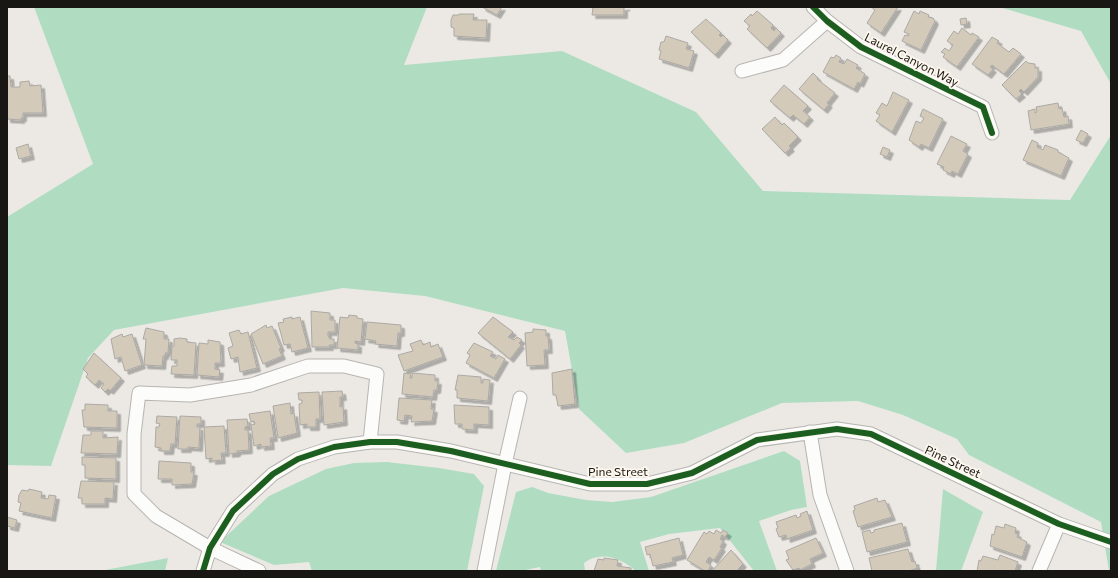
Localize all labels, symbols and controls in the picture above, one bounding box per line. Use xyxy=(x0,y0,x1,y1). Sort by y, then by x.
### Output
street label: Laurel Canyon Way xyxy=(863,29,961,89)
street label: Pine Street xyxy=(923,442,983,480)
street label: Pine Street xyxy=(588,464,648,478)

